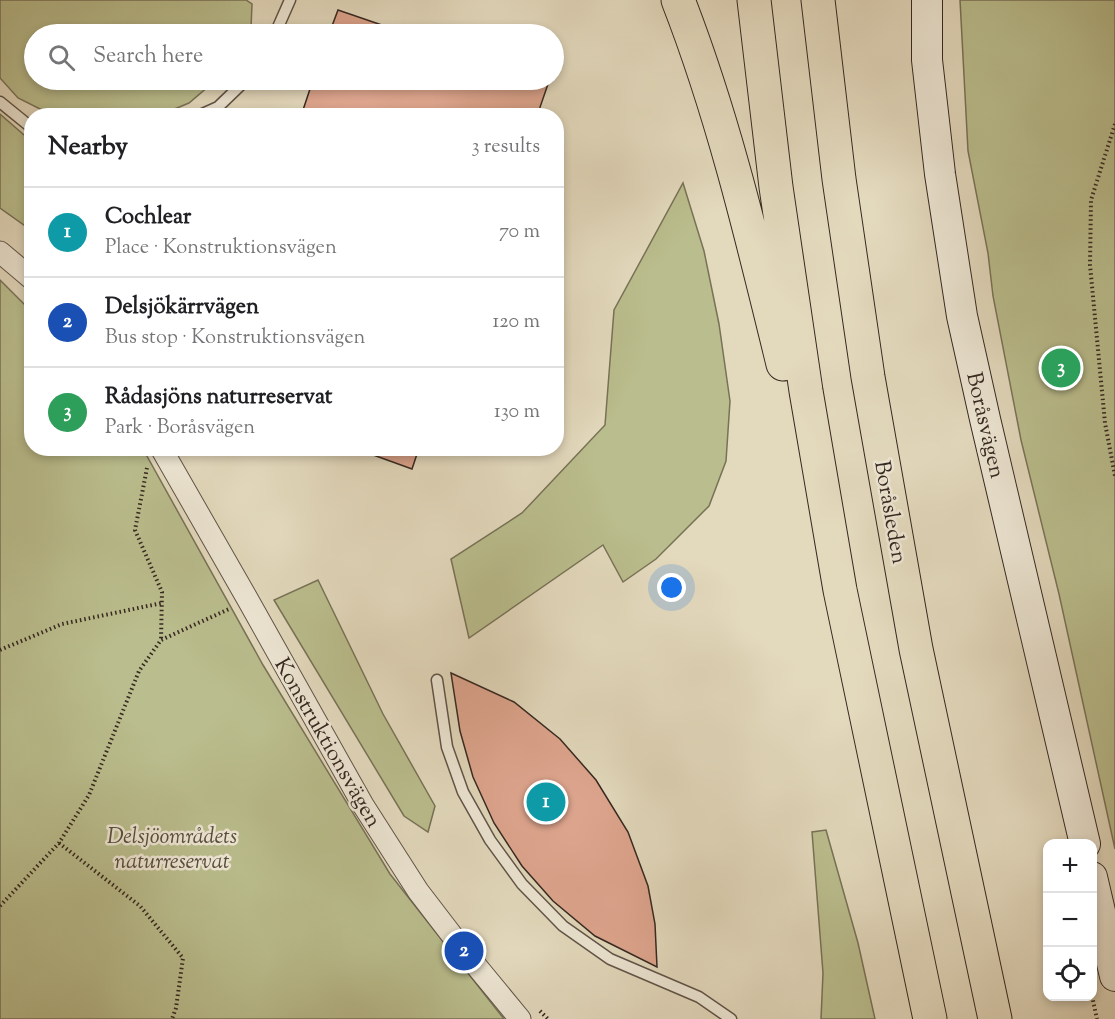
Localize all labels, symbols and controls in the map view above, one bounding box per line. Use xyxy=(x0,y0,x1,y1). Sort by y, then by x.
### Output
search box xyxy=(24,24,564,90)
icon: search xyxy=(45,41,78,74)
text: Search here xyxy=(93,41,203,73)
text: Nearby xyxy=(48,129,128,166)
text: 3 results xyxy=(471,133,540,162)
text: Cochlear xyxy=(105,202,191,234)
text: 1 xyxy=(64,218,71,247)
text: 70 m xyxy=(499,218,540,247)
text: Place · Konstruktionsvägen xyxy=(105,234,337,263)
text: Delsjökärrvägen xyxy=(105,292,259,324)
text: 2 xyxy=(63,308,72,337)
text: 120 m xyxy=(492,308,540,337)
text: Bus stop · Konstruktionsvägen xyxy=(105,324,365,353)
pin: 3 xyxy=(1042,346,1080,391)
street label: Boråsvägen xyxy=(956,369,1012,482)
text: Rådasjöns naturreservat xyxy=(105,382,332,414)
text: 3 xyxy=(63,398,72,427)
text: 130 m xyxy=(494,398,540,427)
text: Park · Boråsvägen xyxy=(105,414,255,443)
street label: Boråsleden xyxy=(864,458,914,567)
your location xyxy=(657,573,686,602)
street label: Konstruktionsvägen xyxy=(265,653,388,834)
pin: 1 xyxy=(526,780,566,824)
park label: Delsjöområdets naturreservat xyxy=(107,822,237,879)
map controls xyxy=(1043,839,1097,1001)
button: + xyxy=(1043,839,1097,893)
button: − xyxy=(1043,893,1097,947)
pin: 2 xyxy=(444,928,484,974)
button: locate xyxy=(1043,947,1097,1001)

